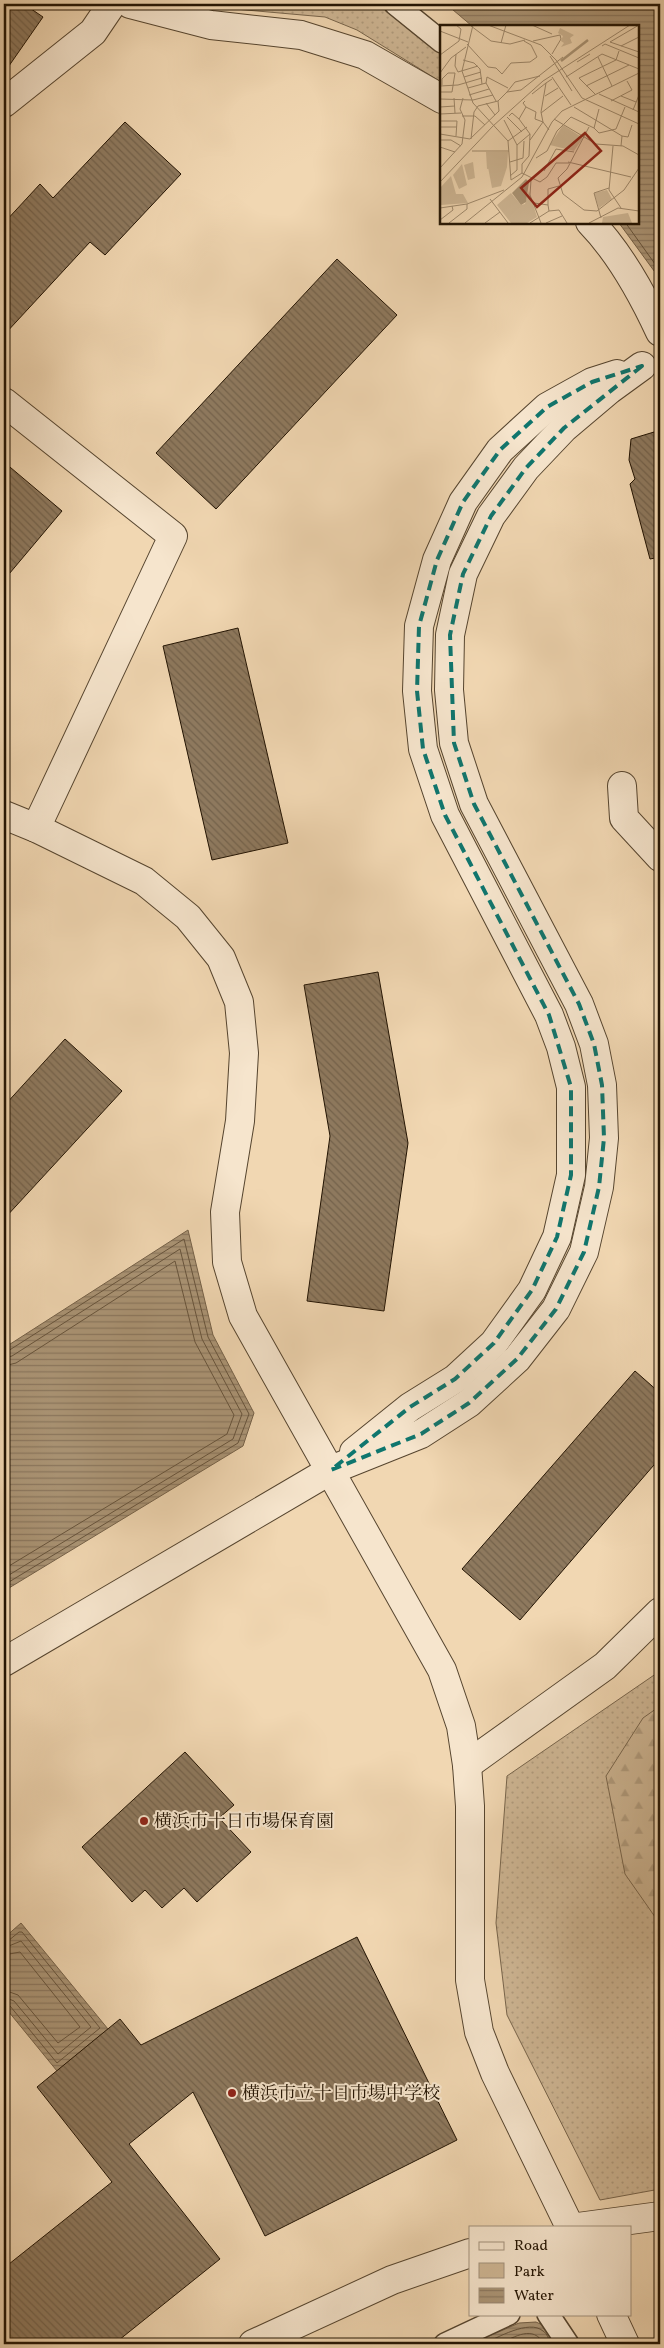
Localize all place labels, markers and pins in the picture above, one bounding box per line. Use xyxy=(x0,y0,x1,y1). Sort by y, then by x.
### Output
place label: 横浜市十日市場保育園 xyxy=(154,1810,334,1835)
marker: 横浜市十日市場保育園 xyxy=(138,1815,150,1827)
place label: 横浜市立十日市場中学校 xyxy=(242,2082,440,2107)
marker: 横浜市立十日市場中学校 xyxy=(226,2087,238,2099)

